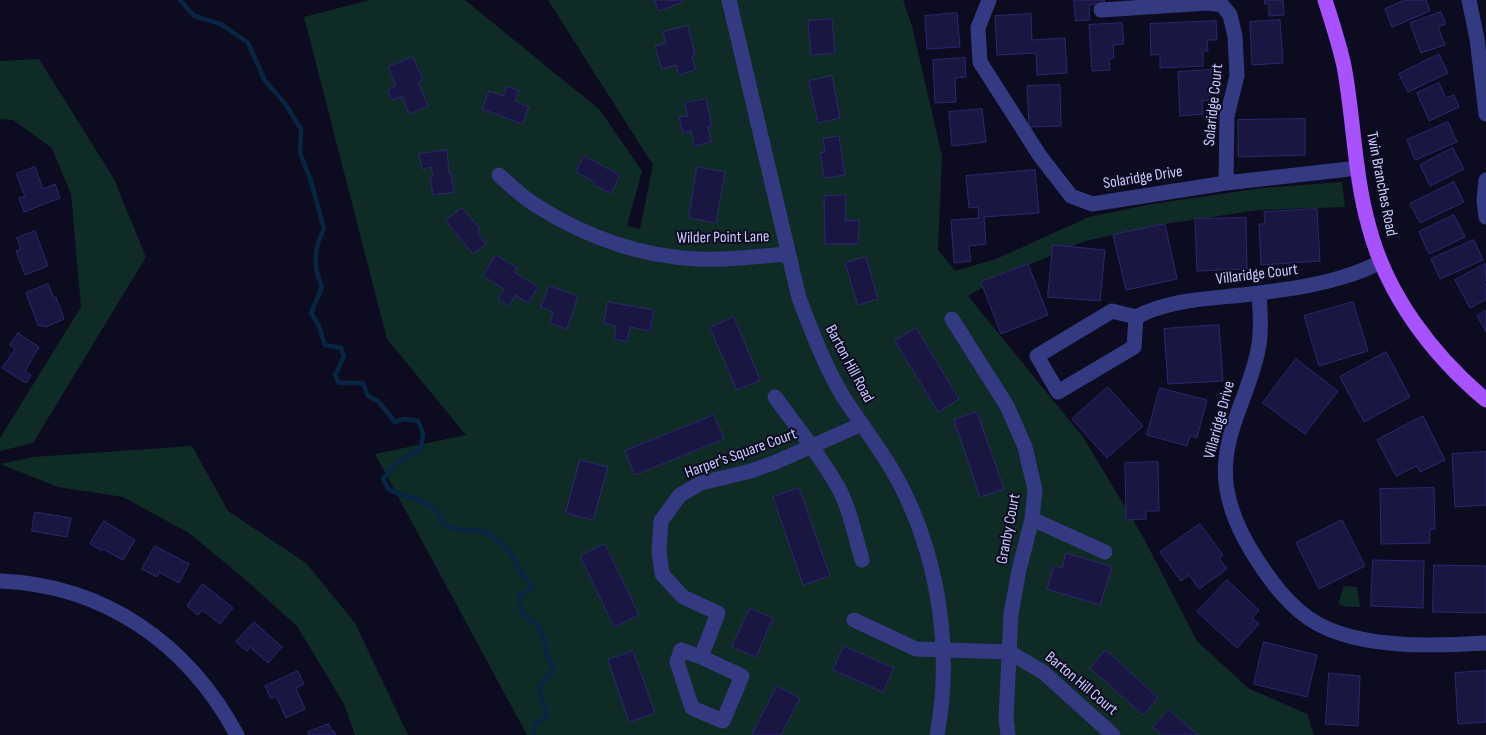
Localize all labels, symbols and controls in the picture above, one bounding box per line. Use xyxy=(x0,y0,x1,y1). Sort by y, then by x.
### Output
street label: Solaridge Court xyxy=(1200,63,1228,147)
street label: Twin Branches Road xyxy=(1361,130,1401,238)
street label: Solaridge Drive xyxy=(1102,162,1184,194)
street label: Wilder Point Lane xyxy=(676,228,770,248)
street label: Villaridge Court xyxy=(1215,260,1299,290)
street label: Barton Hill Road xyxy=(821,322,877,406)
street label: Villaridge Drive xyxy=(1200,379,1240,461)
street label: Harper's Square Court xyxy=(682,425,800,483)
street label: Granby Court xyxy=(993,492,1025,566)
street label: Barton Hill Court xyxy=(1041,648,1121,720)

